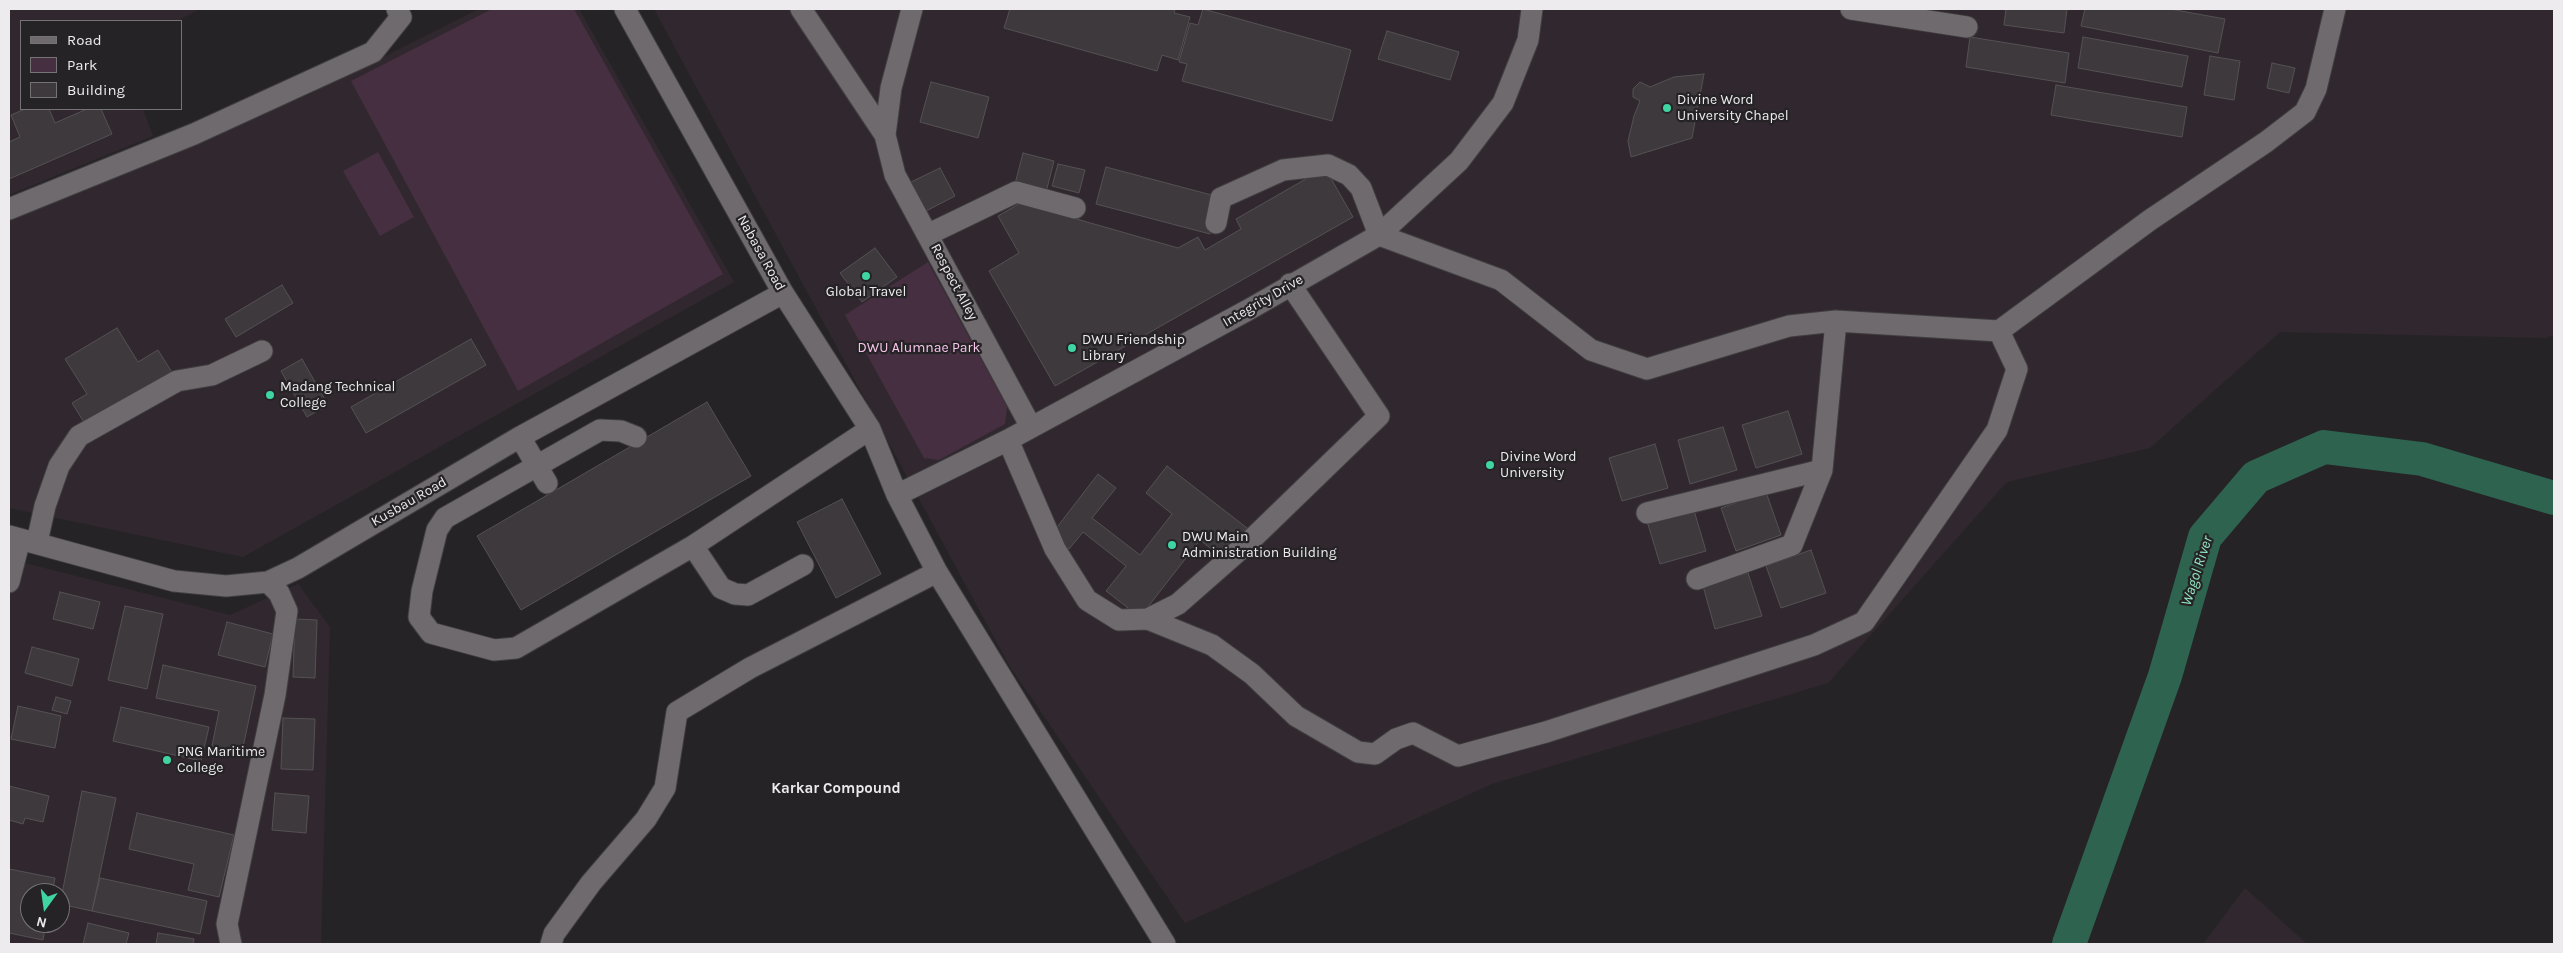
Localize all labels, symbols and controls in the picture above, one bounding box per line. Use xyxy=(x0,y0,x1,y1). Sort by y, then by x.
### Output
legend xyxy=(20,20,182,110)
text: Road xyxy=(67,31,102,49)
text: Park xyxy=(67,56,97,74)
text: Building xyxy=(67,81,125,99)
place label: Divine Word University Chapel xyxy=(1677,92,1789,124)
marker: Divine Word University Chapel xyxy=(1661,102,1673,114)
street label: Nabasa Road xyxy=(733,212,789,294)
street label: Respect Alley xyxy=(927,241,981,323)
marker: Global Travel xyxy=(860,270,872,282)
street label: Integrity Drive xyxy=(1220,271,1306,331)
place label: Global Travel xyxy=(826,284,906,300)
place label: DWU Friendship Library xyxy=(1082,332,1185,364)
park label: DWU Alumnae Park xyxy=(858,340,980,356)
marker: DWU Friendship Library xyxy=(1066,342,1078,354)
place label: Madang Technical College xyxy=(280,379,396,412)
marker: Madang Technical College xyxy=(264,389,276,401)
place label: Divine Word University xyxy=(1500,449,1577,482)
marker: Divine Word University xyxy=(1484,459,1496,471)
street label: Kusbau Road xyxy=(368,474,450,530)
place label: DWU Main Administration Building xyxy=(1182,529,1337,562)
water label: Wagol River xyxy=(2177,534,2217,608)
marker: DWU Main Administration Building xyxy=(1166,539,1178,551)
place label: PNG Maritime College xyxy=(177,744,265,776)
marker: PNG Maritime College xyxy=(161,754,173,766)
district label: Karkar Compound xyxy=(771,780,901,798)
north arrow xyxy=(20,883,70,933)
text: N xyxy=(35,913,48,932)

